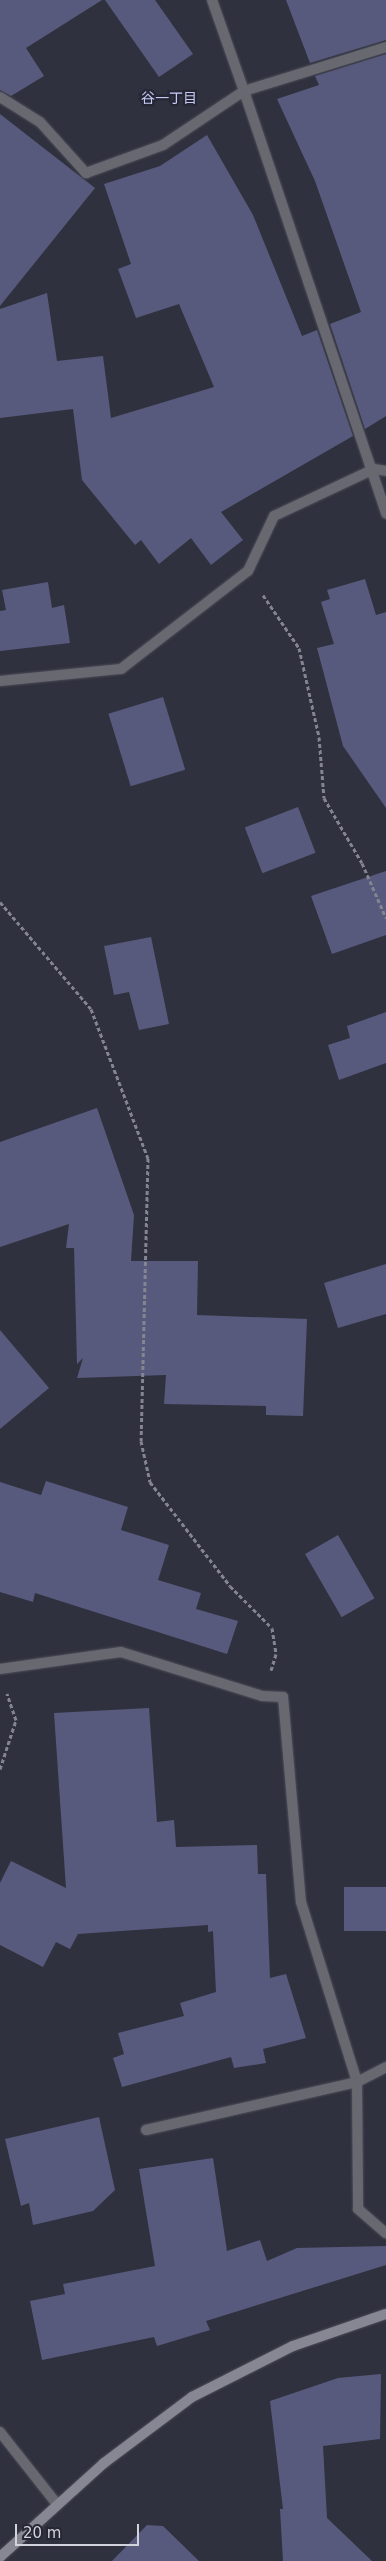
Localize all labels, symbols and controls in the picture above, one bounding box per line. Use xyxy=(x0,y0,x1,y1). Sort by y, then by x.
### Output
district label: 谷一丁目 xyxy=(141,90,197,106)
scale bar xyxy=(18,2514,141,2546)
text: 20 m xyxy=(23,2524,61,2542)

